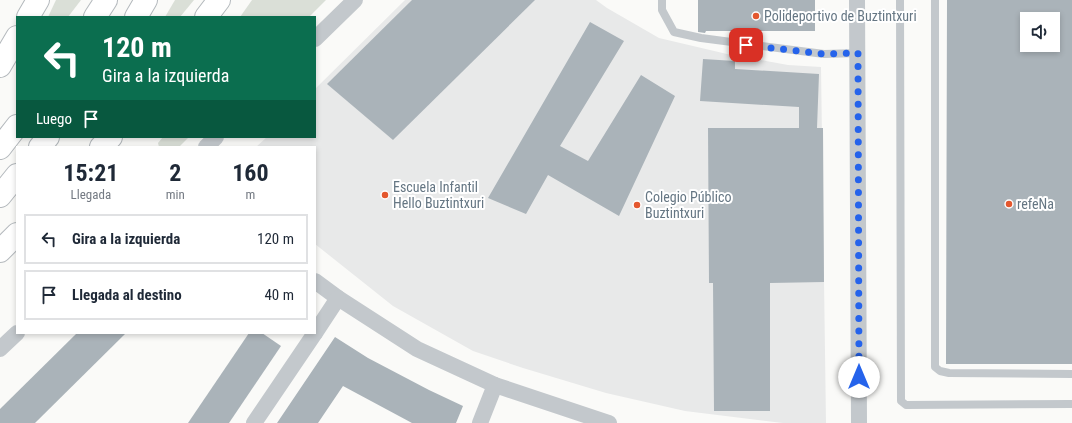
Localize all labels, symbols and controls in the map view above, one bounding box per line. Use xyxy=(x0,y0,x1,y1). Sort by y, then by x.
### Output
place label: Polideportivo de Buztintxuri xyxy=(764,8,917,24)
marker: Polideportivo de Buztintxuri xyxy=(751,11,761,21)
map controls xyxy=(1020,12,1060,52)
button: sound xyxy=(1020,12,1060,52)
pin xyxy=(729,28,763,62)
text: 120 m xyxy=(102,31,172,64)
icon: left xyxy=(36,32,88,84)
icon: arrive xyxy=(735,34,757,56)
text: Gira a la izquierda xyxy=(102,65,229,86)
icon: arrive xyxy=(80,108,102,130)
text: Luego xyxy=(36,110,72,128)
text: 15:21 xyxy=(63,159,118,187)
text: 2 xyxy=(169,159,181,187)
text: 160 xyxy=(232,159,269,187)
place label: Escuela Infantil Hello Buztintxuri xyxy=(393,179,484,211)
text: Llegada xyxy=(71,187,111,202)
text: min xyxy=(166,187,185,202)
text: m xyxy=(246,187,255,202)
place label: Colegio Público Buztintxuri xyxy=(645,189,731,221)
marker: Escuela Infantil Hello Buztintxuri xyxy=(380,190,390,200)
place label: refeNa xyxy=(1017,196,1054,212)
marker: refeNa xyxy=(1004,199,1014,209)
marker: Colegio Público Buztintxuri xyxy=(632,200,642,210)
icon: left xyxy=(38,228,60,250)
text: Gira a la izquierda xyxy=(72,230,180,248)
text: 120 m xyxy=(257,230,294,248)
icon: arrive xyxy=(38,284,60,306)
text: Llegada al destino xyxy=(72,286,182,304)
text: 40 m xyxy=(264,286,294,304)
position arrow xyxy=(838,356,880,398)

